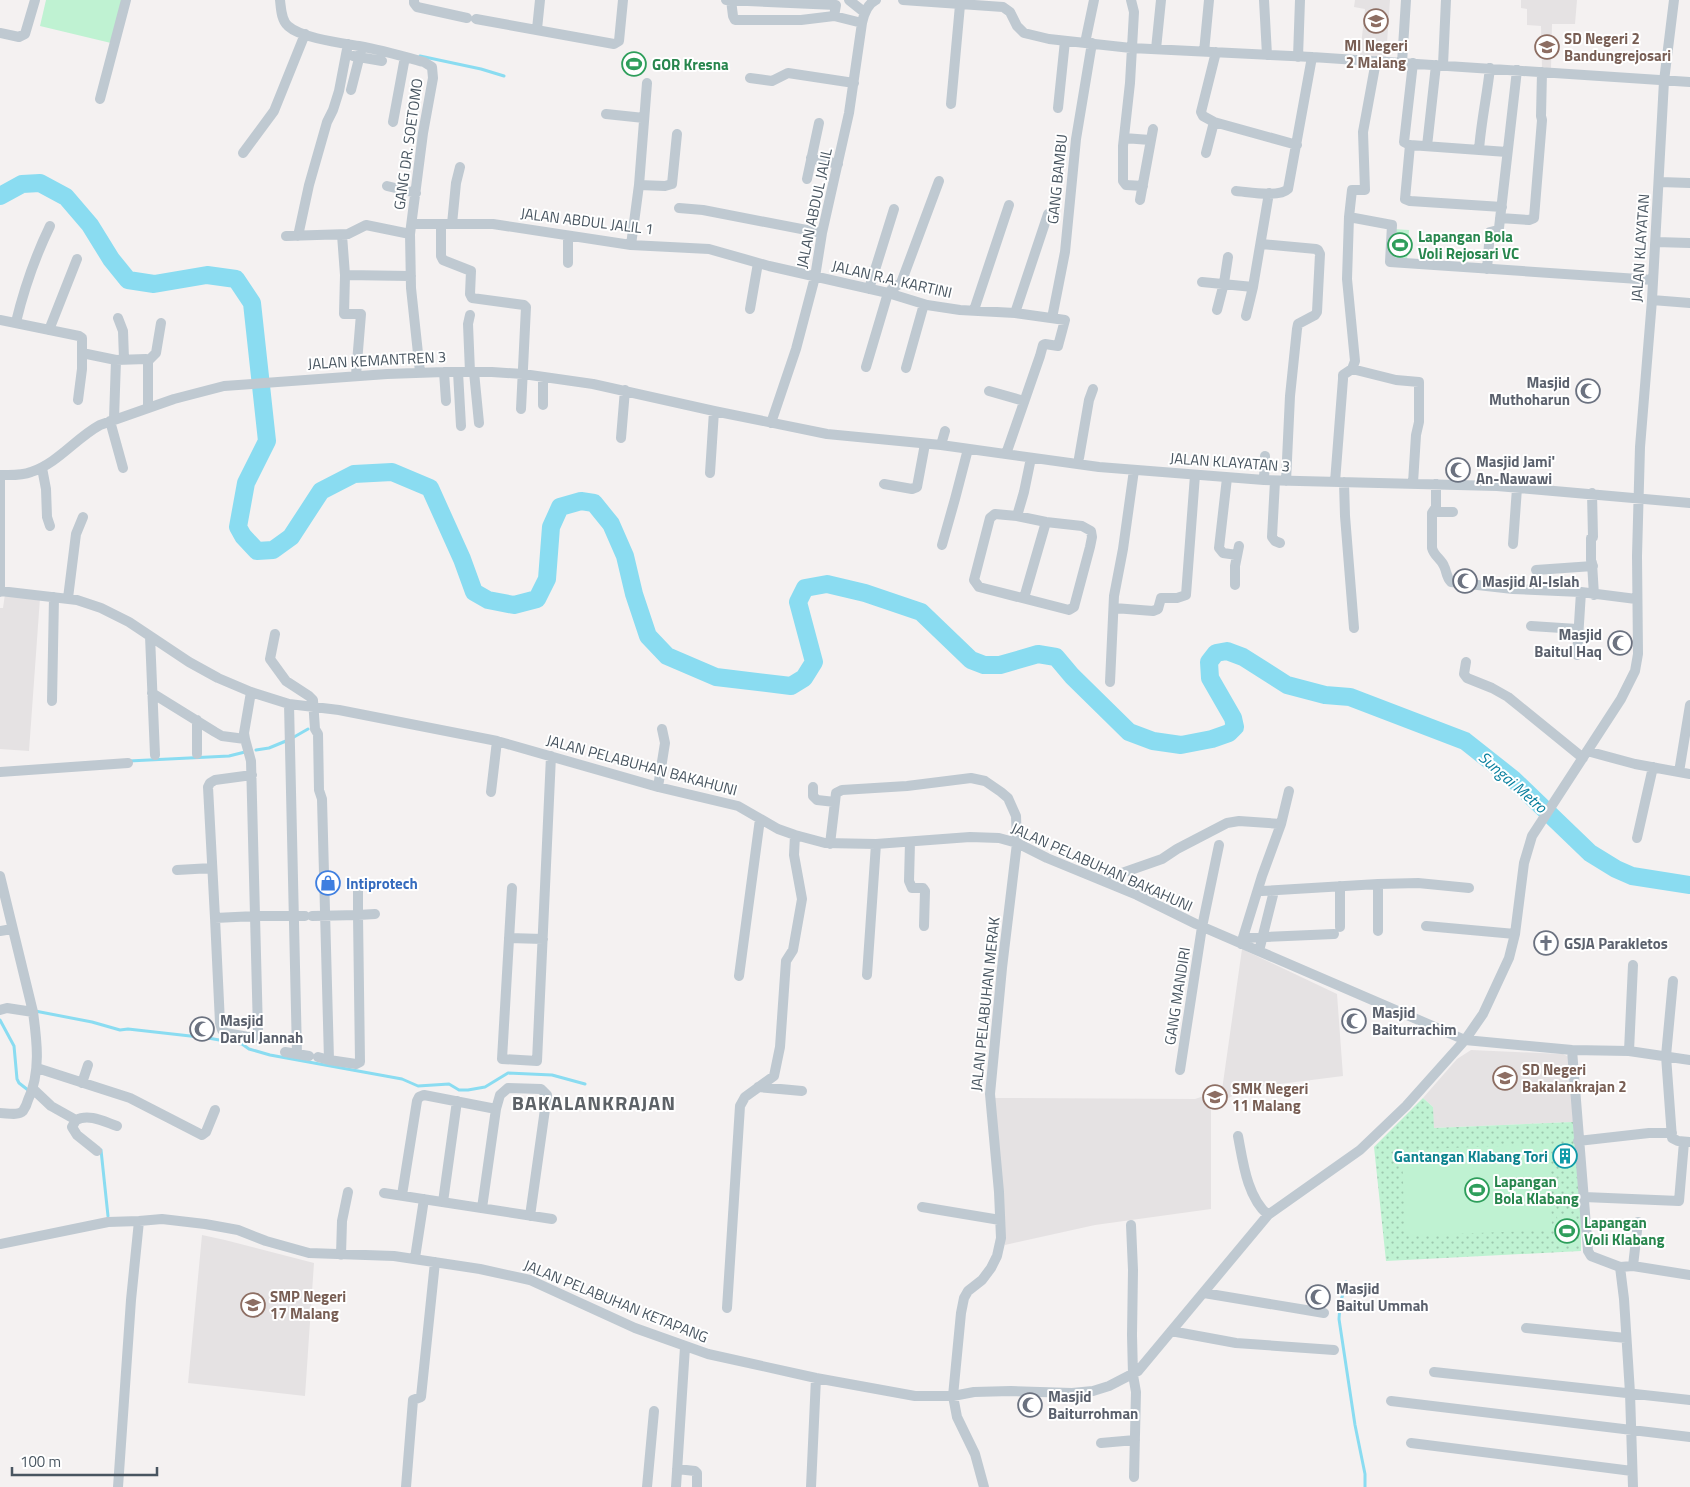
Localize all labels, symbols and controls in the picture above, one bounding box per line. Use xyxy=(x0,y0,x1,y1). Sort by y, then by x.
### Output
school or university icon: MI Negeri 2 Malang xyxy=(1363,8,1389,34)
place label: SD Negeri 2 Bandungrejosari xyxy=(1564,27,1671,67)
place label: MI Negeri 2 Malang xyxy=(1344,34,1408,74)
school or university icon: SD Negeri 2 Bandungrejosari xyxy=(1534,34,1560,60)
sports icon: GOR Kresna xyxy=(621,51,647,77)
place label: GOR Kresna xyxy=(652,53,729,76)
street label: GANG DR. SOETOMO xyxy=(387,77,429,211)
street label: GANG BAMBU xyxy=(1041,133,1073,225)
street label: JALAN ABDUL JALIL xyxy=(790,146,838,270)
street label: JALAN KLAYATAN xyxy=(1625,193,1655,303)
street label: JALAN ABDUL JALIL 1 xyxy=(519,201,655,241)
place label: Lapangan Bola Voli Rejosari VC xyxy=(1418,225,1519,265)
sports icon: Lapangan Bola Voli Rejosari VC xyxy=(1387,232,1413,258)
street label: JALAN R.A. KARTINI xyxy=(830,254,954,304)
street label: JALAN KEMANTREN 3 xyxy=(307,345,447,375)
place label: Masjid Muthoharun xyxy=(1489,371,1570,411)
mosque icon: Masjid Muthoharun xyxy=(1575,378,1601,404)
street label: JALAN KLAYATAN 3 xyxy=(1169,446,1291,478)
place label: Masjid Jami' An-Nawawi xyxy=(1476,450,1555,490)
mosque icon: Masjid Jami' An-Nawawi xyxy=(1445,457,1471,483)
mosque icon: Masjid Al-Islah xyxy=(1452,568,1478,594)
place label: Masjid Al-Islah xyxy=(1482,570,1580,593)
place label: Masjid Baitul Haq xyxy=(1534,623,1602,663)
mosque icon: Masjid Baitul Haq xyxy=(1607,630,1633,656)
street label: JALAN PELABUHAN BAKAHUNI xyxy=(544,728,740,802)
water label: Sungai Metro xyxy=(1473,745,1553,819)
street label: JALAN PELABUHAN BAKAHUNI xyxy=(1007,816,1197,918)
shop icon: Intiprotech xyxy=(315,870,341,896)
place label: Intiprotech xyxy=(346,872,418,895)
street label: JALAN PELABUHAN MERAK xyxy=(964,915,1006,1092)
church icon: GSJA Parakletos xyxy=(1533,930,1559,956)
place label: GSJA Parakletos xyxy=(1564,932,1668,955)
street label: GANG MANDIRI xyxy=(1158,945,1196,1047)
place label: Masjid Baiturrachim xyxy=(1372,1001,1457,1041)
mosque icon: Masjid Baiturrachim xyxy=(1341,1008,1367,1034)
place label: Masjid Darul Jannah xyxy=(220,1009,303,1049)
mosque icon: Masjid Darul Jannah xyxy=(189,1016,215,1042)
place label: SD Negeri Bakalankrajan 2 xyxy=(1522,1058,1627,1098)
school or university icon: SD Negeri Bakalankrajan 2 xyxy=(1492,1065,1518,1091)
place label: SMK Negeri 11 Malang xyxy=(1232,1077,1308,1117)
school or university icon: SMK Negeri 11 Malang xyxy=(1202,1084,1228,1110)
district label: BAKALANKRAJAN xyxy=(512,1087,676,1118)
building icon: Gantangan Klabang Tori xyxy=(1552,1143,1578,1169)
place label: Gantangan Klabang Tori xyxy=(1394,1145,1548,1168)
place label: Lapangan Bola Klabang xyxy=(1494,1170,1579,1210)
sports icon: Lapangan Bola Klabang xyxy=(1464,1177,1490,1203)
place label: Lapangan Voli Klabang xyxy=(1584,1211,1665,1251)
sports icon: Lapangan Voli Klabang xyxy=(1554,1218,1580,1244)
street label: JALAN PELABUHAN KETAPANG xyxy=(520,1253,712,1349)
place label: Masjid Baitul Ummah xyxy=(1336,1277,1429,1317)
mosque icon: Masjid Baitul Ummah xyxy=(1305,1284,1331,1310)
place label: SMP Negeri 17 Malang xyxy=(270,1285,346,1325)
school or university icon: SMP Negeri 17 Malang xyxy=(240,1292,266,1318)
place label: Masjid Baiturrohman xyxy=(1048,1385,1138,1425)
mosque icon: Masjid Baiturrohman xyxy=(1017,1392,1043,1418)
scale bar xyxy=(12,1444,158,1476)
text: 100 m xyxy=(20,1450,61,1473)

